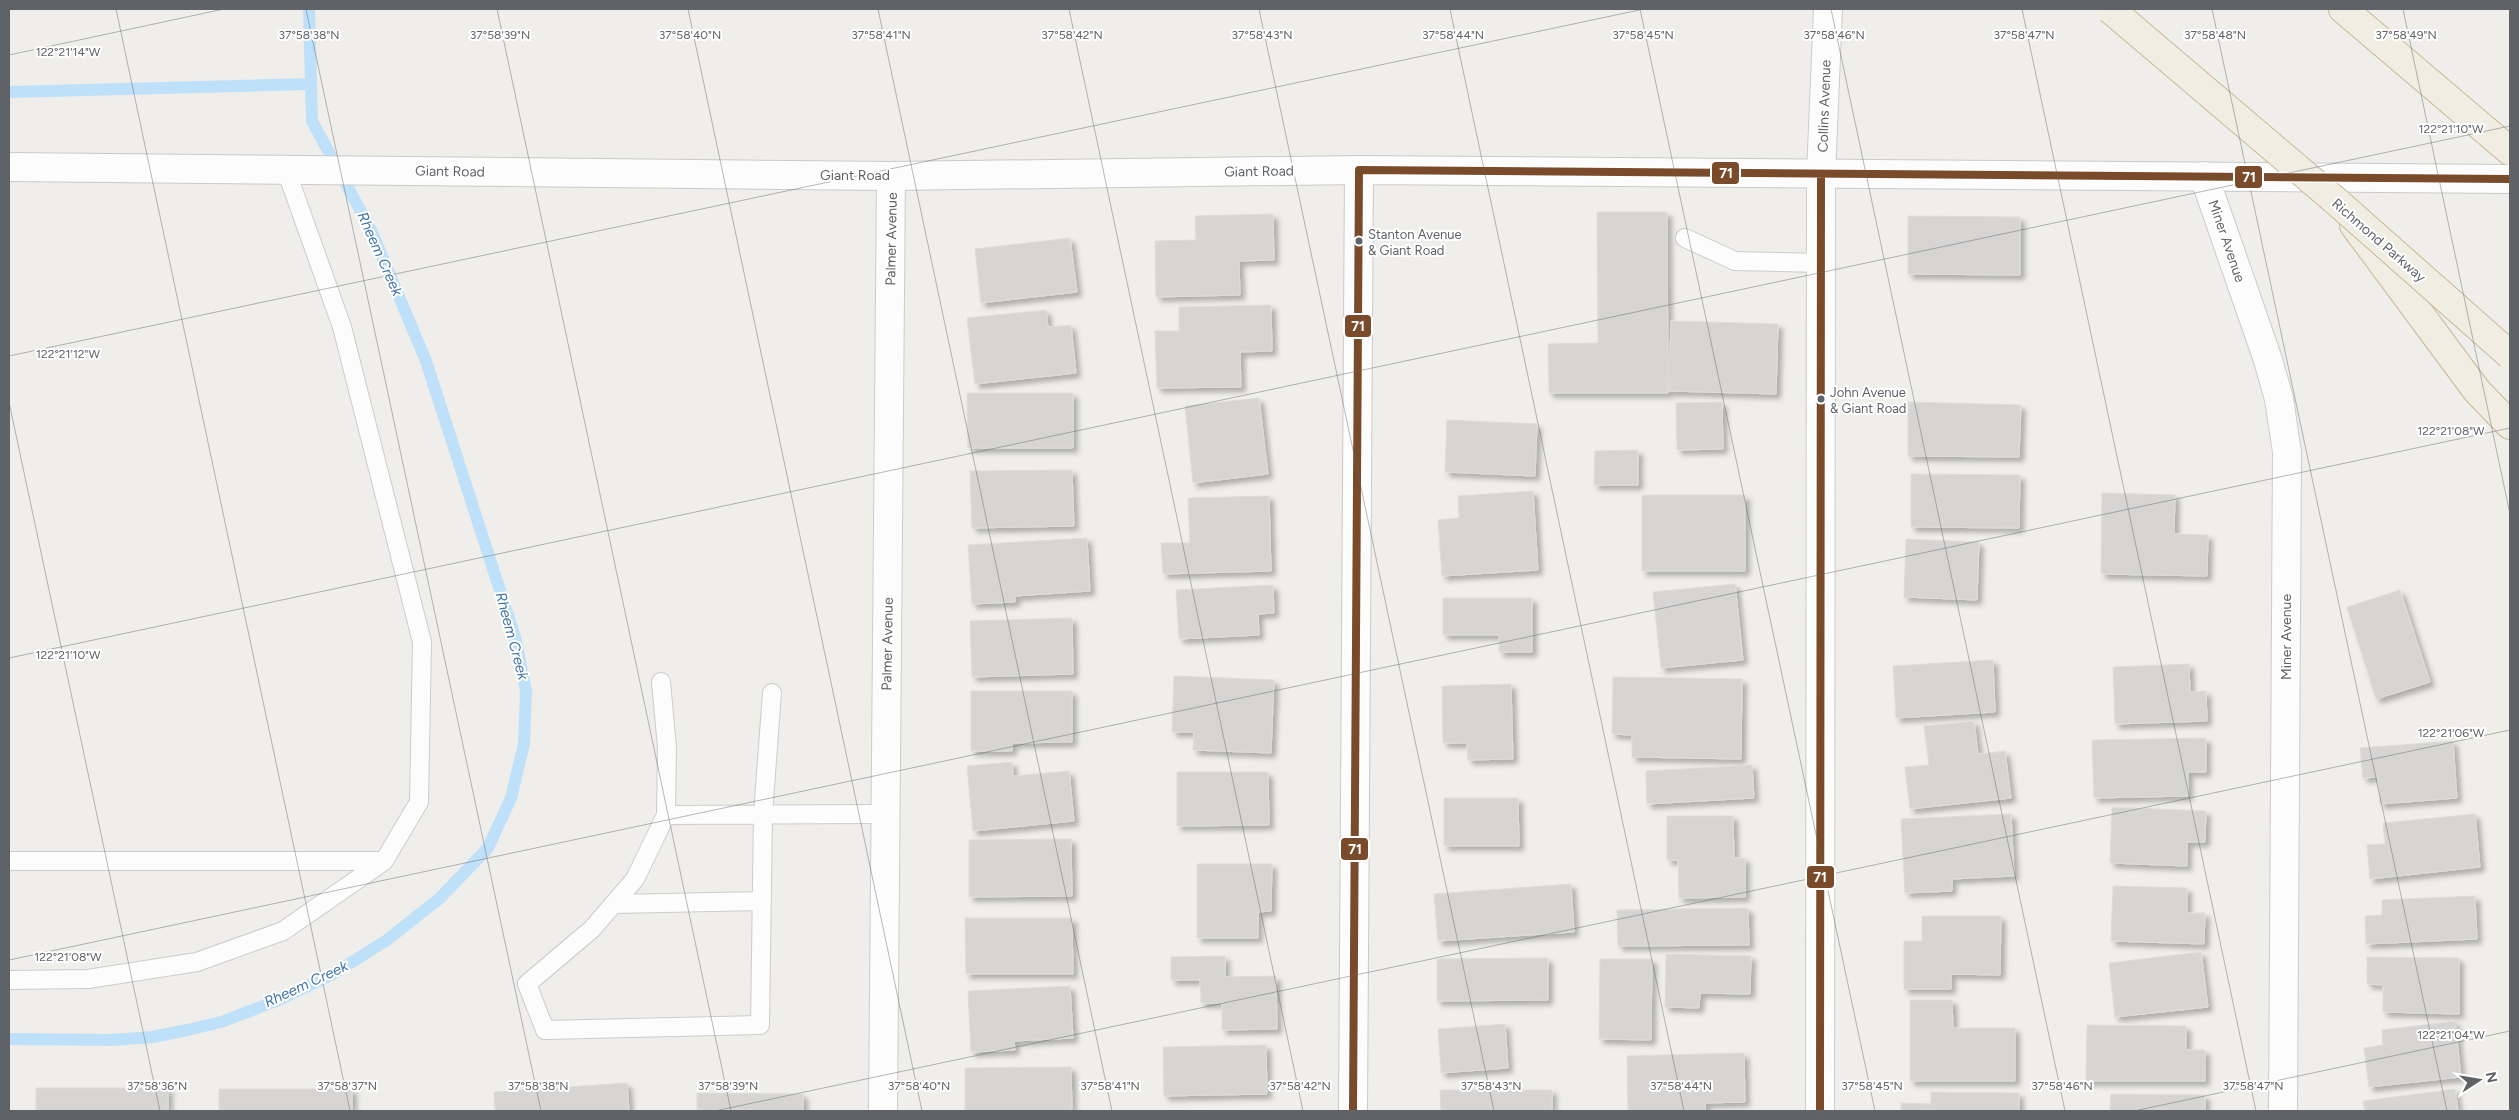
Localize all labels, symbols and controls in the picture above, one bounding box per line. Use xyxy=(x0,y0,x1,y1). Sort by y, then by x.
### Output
text: 37°58'38"N xyxy=(278,28,340,42)
text: 37°58'39"N xyxy=(470,28,530,42)
text: 37°58'40"N xyxy=(659,28,721,42)
text: 37°58'41"N xyxy=(851,28,911,42)
text: 37°58'42"N xyxy=(1041,28,1103,42)
text: 37°58'43"N xyxy=(1231,28,1293,42)
text: 37°58'44"N xyxy=(1422,28,1484,42)
text: 37°58'45"N xyxy=(1612,28,1674,42)
text: 37°58'46"N xyxy=(1803,28,1865,42)
text: 37°58'47"N xyxy=(1993,28,2055,42)
text: 37°58'48"N xyxy=(2184,28,2246,42)
text: 37°58'49"N xyxy=(2375,28,2437,42)
text: 122°21'14"W xyxy=(36,45,101,59)
street label: Collins Avenue xyxy=(1814,59,1835,153)
text: 122°21'10"W xyxy=(2419,122,2484,136)
line badge: 71 xyxy=(1711,161,1740,185)
street label: Giant Road xyxy=(415,162,485,181)
street label: Giant Road xyxy=(1224,162,1294,181)
text: 71 xyxy=(1719,165,1733,182)
line badge: 71 xyxy=(2234,165,2263,189)
street label: Giant Road xyxy=(820,167,890,184)
text: 71 xyxy=(2242,169,2256,186)
street label: Palmer Avenue xyxy=(882,192,901,286)
street label: Richmond Parkway xyxy=(2328,195,2430,286)
street label: Miner Avenue xyxy=(2204,198,2249,285)
water label: Rheem Creek xyxy=(353,209,407,300)
place label: Stanton Avenue & Giant Road xyxy=(1368,227,1462,258)
marker: Stanton Avenue & Giant Road xyxy=(1354,236,1364,246)
line badge: 71 xyxy=(1344,314,1372,338)
text: 71 xyxy=(1351,318,1365,335)
text: 122°21'12"W xyxy=(36,347,100,361)
place label: John Avenue & Giant Road xyxy=(1830,385,1906,416)
marker: John Avenue & Giant Road xyxy=(1816,394,1826,404)
text: 122°21'08"W xyxy=(2417,424,2485,438)
water label: Rheem Creek xyxy=(492,590,533,683)
street label: Miner Avenue xyxy=(2278,594,2295,680)
street label: Palmer Avenue xyxy=(878,597,897,691)
text: 122°21'10"W xyxy=(36,648,101,662)
text: 122°21'06"W xyxy=(2418,726,2485,740)
line badge: 71 xyxy=(1340,837,1369,861)
text: 71 xyxy=(1348,841,1362,858)
line badge: 71 xyxy=(1806,865,1835,889)
text: 71 xyxy=(1813,869,1827,886)
text: 122°21'08"W xyxy=(34,950,102,964)
water label: Rheem Creek xyxy=(261,956,351,1011)
text: 122°21'04"W xyxy=(2417,1028,2485,1042)
north arrow xyxy=(2454,1055,2504,1105)
text: N xyxy=(2482,1070,2501,1084)
text: 37°58'36"N xyxy=(127,1079,187,1093)
text: 37°58'37"N xyxy=(317,1079,377,1093)
text: 37°58'38"N xyxy=(507,1079,569,1093)
text: 37°58'39"N xyxy=(698,1079,758,1093)
text: 37°58'40"N xyxy=(888,1079,950,1093)
text: 37°58'41"N xyxy=(1080,1079,1140,1093)
text: 37°58'42"N xyxy=(1269,1079,1331,1093)
text: 37°58'43"N xyxy=(1460,1079,1522,1093)
text: 37°58'44"N xyxy=(1650,1079,1712,1093)
text: 37°58'45"N xyxy=(1841,1079,1903,1093)
text: 37°58'46"N xyxy=(2031,1079,2093,1093)
text: 37°58'47"N xyxy=(2222,1079,2284,1093)

